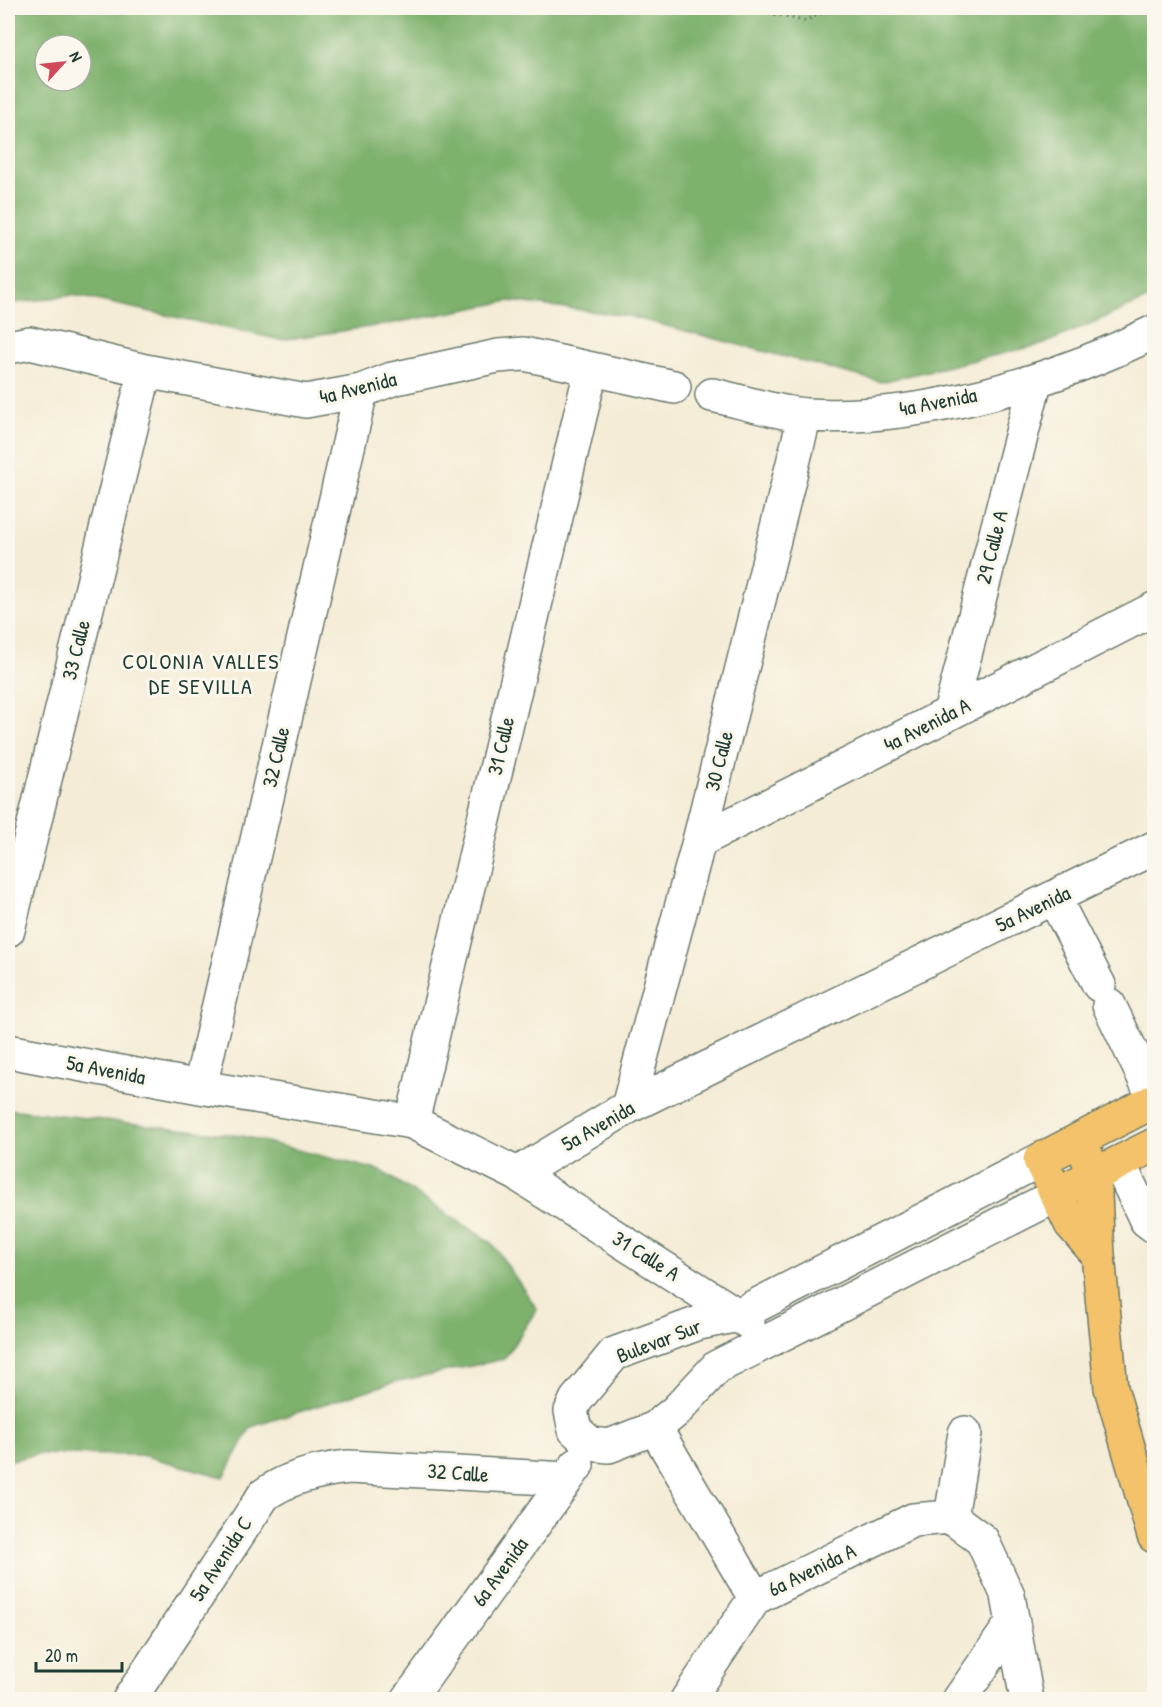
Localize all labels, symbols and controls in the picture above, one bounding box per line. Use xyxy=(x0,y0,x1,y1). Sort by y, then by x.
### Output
north arrow xyxy=(33,33,93,93)
text: N xyxy=(65,47,88,65)
street label: 4a Avenida xyxy=(316,364,400,411)
street label: 4a Avenida xyxy=(897,380,979,423)
street label: 29 Calle A xyxy=(968,507,1015,587)
street label: 33 Calle xyxy=(54,617,97,683)
district label: COLONIA VALLES DE SEVILLA xyxy=(122,646,280,701)
street label: 4a Avenida A xyxy=(878,690,975,759)
street label: 31 Calle xyxy=(480,714,521,778)
street label: 32 Calle xyxy=(254,724,297,790)
street label: 30 Calle xyxy=(697,728,740,794)
street label: 5a Avenida xyxy=(991,878,1075,939)
street label: 5a Avenida xyxy=(64,1048,148,1091)
street label: 5a Avenida xyxy=(556,1093,639,1158)
street label: 31 Calle A xyxy=(607,1224,685,1288)
street label: Bulevar Sur xyxy=(612,1311,705,1370)
street label: 32 Calle xyxy=(426,1456,490,1489)
street label: 5a Avenida C xyxy=(182,1511,259,1607)
street label: 6a Avenida xyxy=(465,1531,535,1612)
street label: 6a Avenida A xyxy=(763,1536,860,1603)
scale bar xyxy=(36,1635,122,1673)
text: 20 m xyxy=(45,1643,78,1668)

